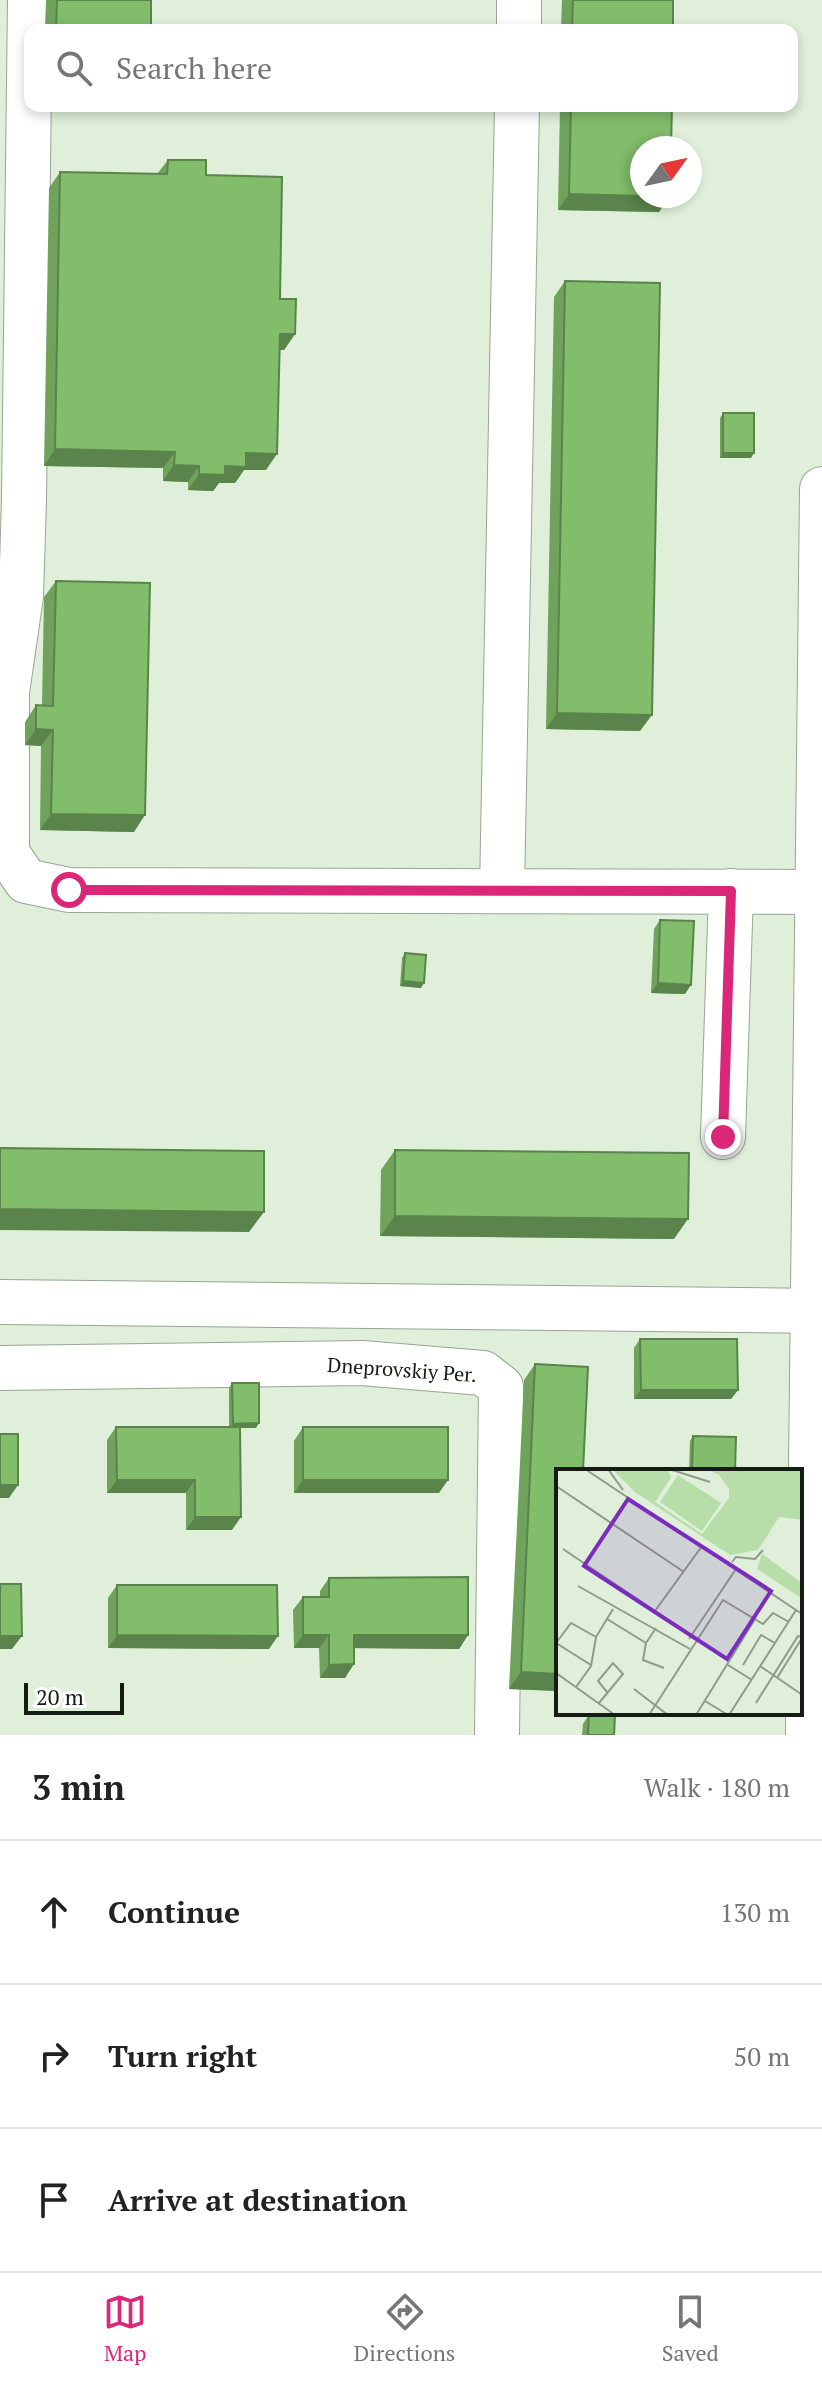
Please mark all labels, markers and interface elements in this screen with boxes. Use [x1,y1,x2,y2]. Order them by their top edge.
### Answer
search box [24,24,798,112]
icon: search [52,46,96,90]
text: Search here [116,48,272,88]
north arrow [630,136,702,208]
route start [51,872,87,908]
route end [705,1119,741,1155]
street label: Dneprovskiy Per. [326,1351,478,1388]
inset map [556,1469,802,1715]
scale bar [24,1679,124,1715]
text: 20 m [36,1682,84,1711]
text: 3 min [32,1765,125,1810]
text: Walk · 180 m [644,1770,790,1804]
icon: ahead [32,1890,76,1934]
text: Continue [108,1892,240,1932]
text: 130 m [720,1895,790,1929]
icon: right [32,2034,76,2078]
text: Turn right [108,2036,257,2076]
text: 50 m [734,2039,790,2073]
icon: arrive [32,2178,76,2222]
text: Arrive at destination [108,2180,407,2220]
tab: Map [103,2290,147,2367]
tab: Directions [354,2290,455,2367]
tab: Saved [662,2290,719,2367]

